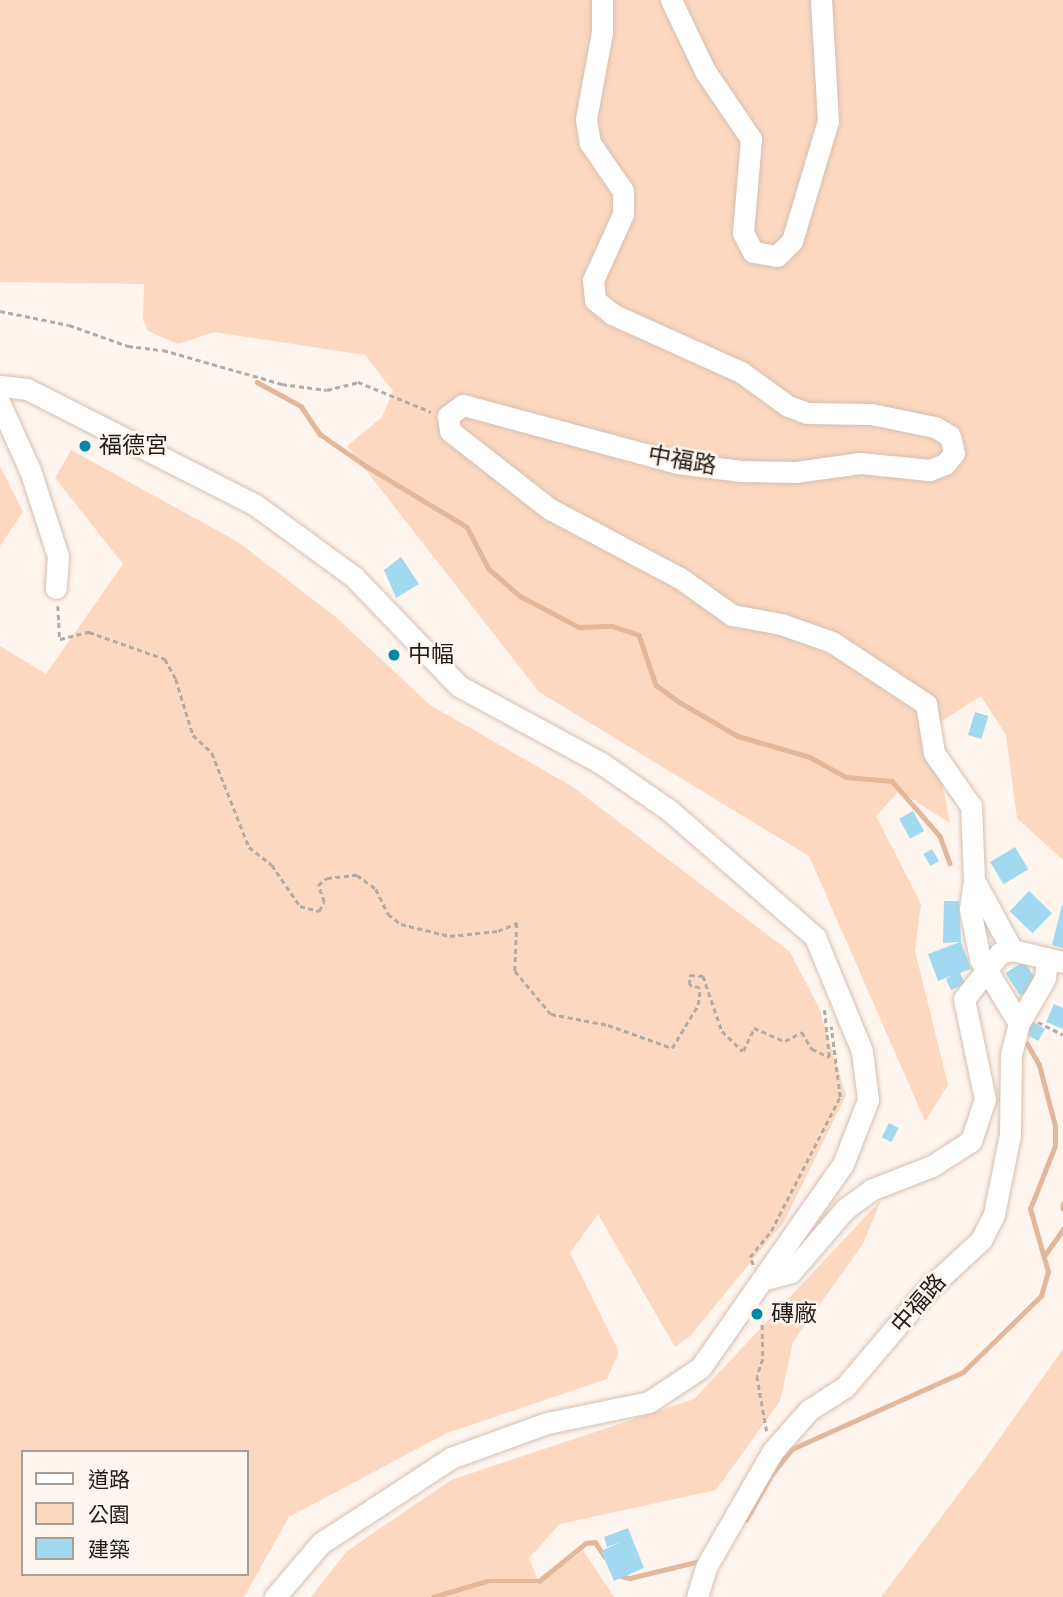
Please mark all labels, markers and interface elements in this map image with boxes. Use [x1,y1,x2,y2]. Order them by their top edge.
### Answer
place label: 福德宮 [99,432,168,460]
marker: 福德宮 [77,438,93,454]
street label: 中福路 [646,441,718,481]
place label: 中幅 [408,641,454,669]
marker: 中幅 [386,647,402,663]
street label: 中福路 [886,1269,952,1339]
place label: 磚廠 [771,1300,817,1328]
marker: 磚廠 [749,1306,765,1322]
legend [21,1450,248,1576]
text: 道路 [88,1466,130,1494]
text: 公園 [88,1501,130,1529]
text: 建築 [88,1536,130,1564]

